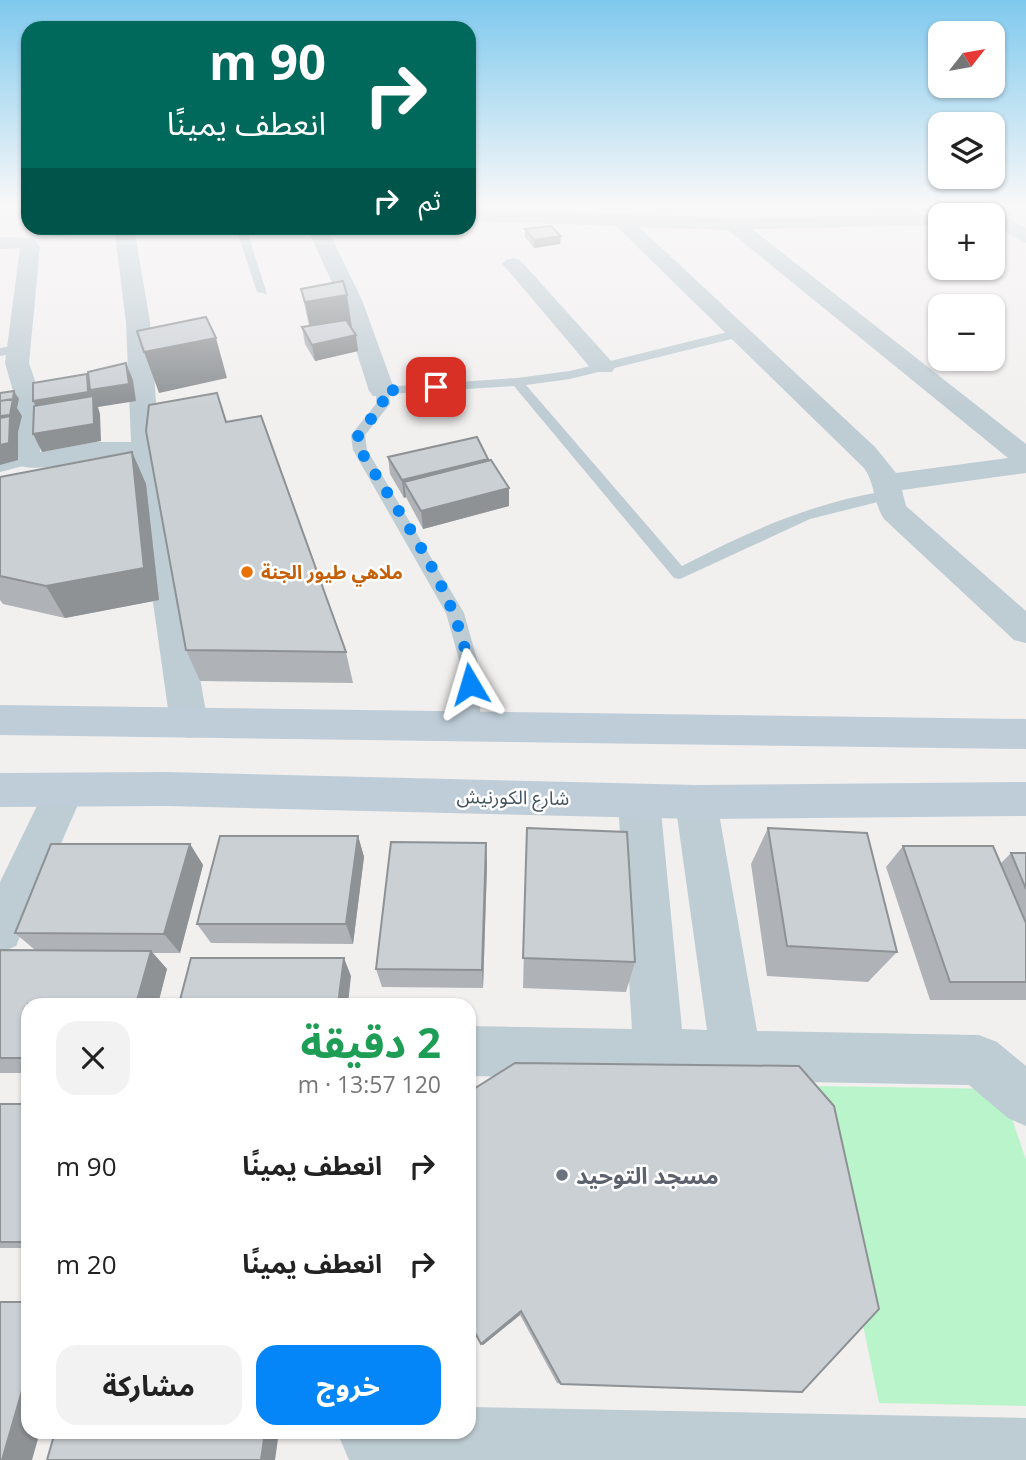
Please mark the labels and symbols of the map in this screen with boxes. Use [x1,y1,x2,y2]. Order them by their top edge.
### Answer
north arrow [928,21,1004,98]
pin [406,357,466,417]
place label: ملاهي طيور الجنة [261,559,403,587]
marker: ملاهي طيور الجنة [239,564,255,580]
position arrow [433,647,507,721]
street label: شارع الكورنيش [456,783,570,812]
place label: مسجد التوحيد [576,1159,719,1191]
marker: مسجد التوحيد [554,1167,570,1183]

